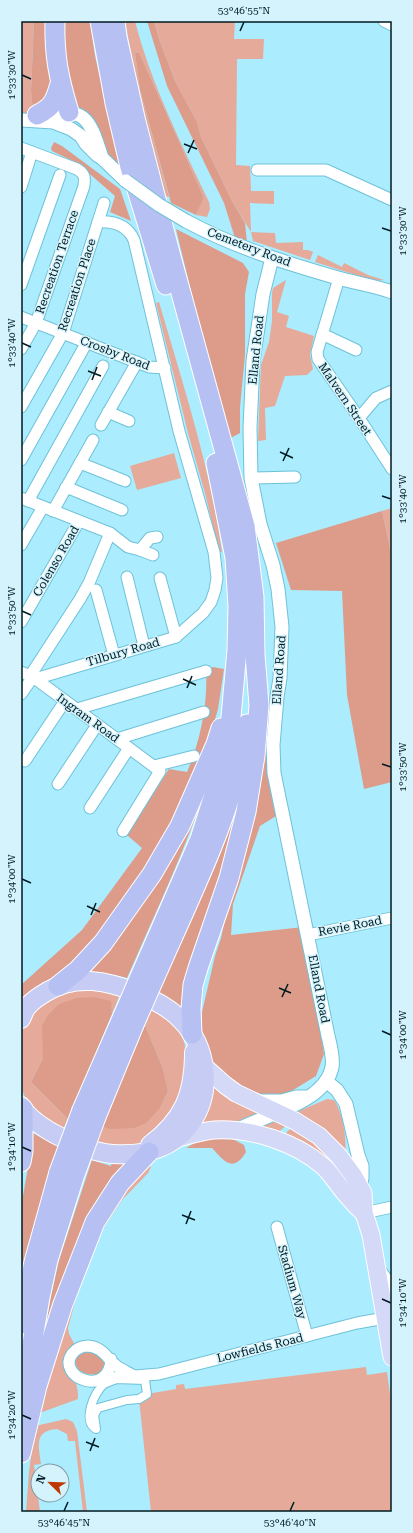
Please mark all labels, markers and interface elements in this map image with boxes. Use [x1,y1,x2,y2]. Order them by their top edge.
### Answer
text: 53°46'55"N [218,5,270,16]
text: 1°33'30"W [6,49,17,100]
text: 1°33'30"W [397,205,408,256]
street label: Recreation Terrace [33,208,81,316]
street label: Cemetery Road [205,225,293,270]
street label: Recreation Place [55,236,99,333]
street label: Elland Road [245,314,267,385]
text: 1°33'40"W [6,317,17,368]
street label: Crosby Road [78,333,152,373]
street label: Malvern Street [315,360,375,439]
text: 1°33'40"W [397,473,408,524]
street label: Colenso Road [30,523,82,599]
text: 1°33'50"W [6,585,17,636]
street label: Tilbury Road [85,635,162,669]
street label: Elland Road [270,635,288,705]
street label: Ingram Road [54,691,122,746]
text: 1°33'50"W [397,741,408,792]
text: 1°34'00"W [6,853,17,904]
street label: Revie Road [317,913,383,939]
street label: Elland Road [305,954,333,1025]
text: 1°34'00"W [397,1009,408,1060]
text: 1°34'10"W [6,1121,17,1172]
street label: Stadium Way [275,1243,309,1321]
text: 1°34'10"W [397,1277,408,1328]
street label: Lowfields Road [215,1330,305,1366]
text: 1°34'20"W [6,1389,17,1440]
north arrow [30,1463,70,1503]
text: N [34,1472,49,1486]
text: 53°46'45"N [38,1517,90,1528]
text: 53°46'40"N [264,1517,316,1528]

